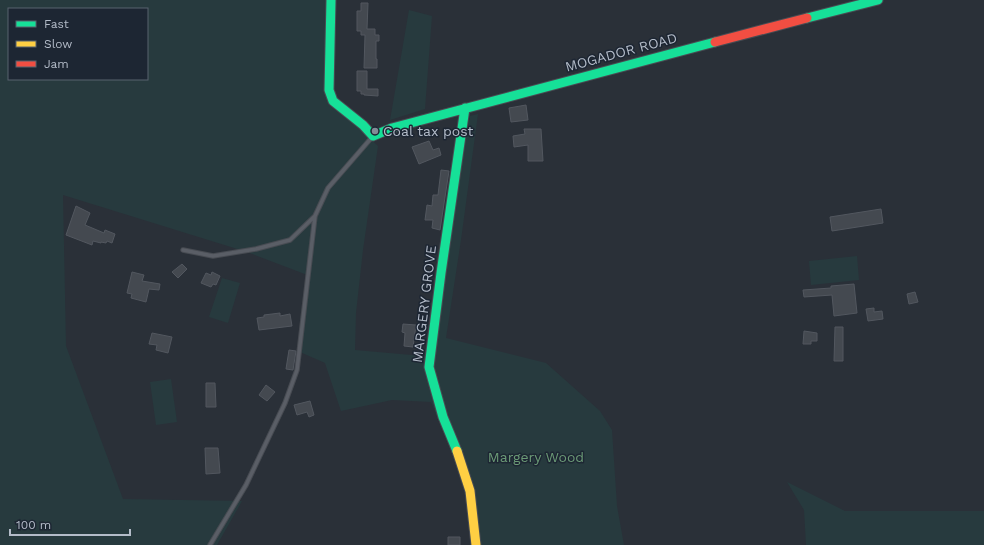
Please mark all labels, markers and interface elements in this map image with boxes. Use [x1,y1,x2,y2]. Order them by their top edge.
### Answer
legend [8,8,148,80]
text: Fast [44,17,69,31]
street label: MOGADOR ROAD [563,29,679,75]
text: Slow [44,37,72,51]
text: Jam [44,57,69,71]
place label: Coal tax post [383,123,474,139]
marker: Coal tax post [370,126,380,136]
street label: MARGERY GROVE [409,244,439,364]
park label: Margery Wood [488,449,584,465]
scale bar [10,511,130,537]
text: 100 m [16,518,51,532]

